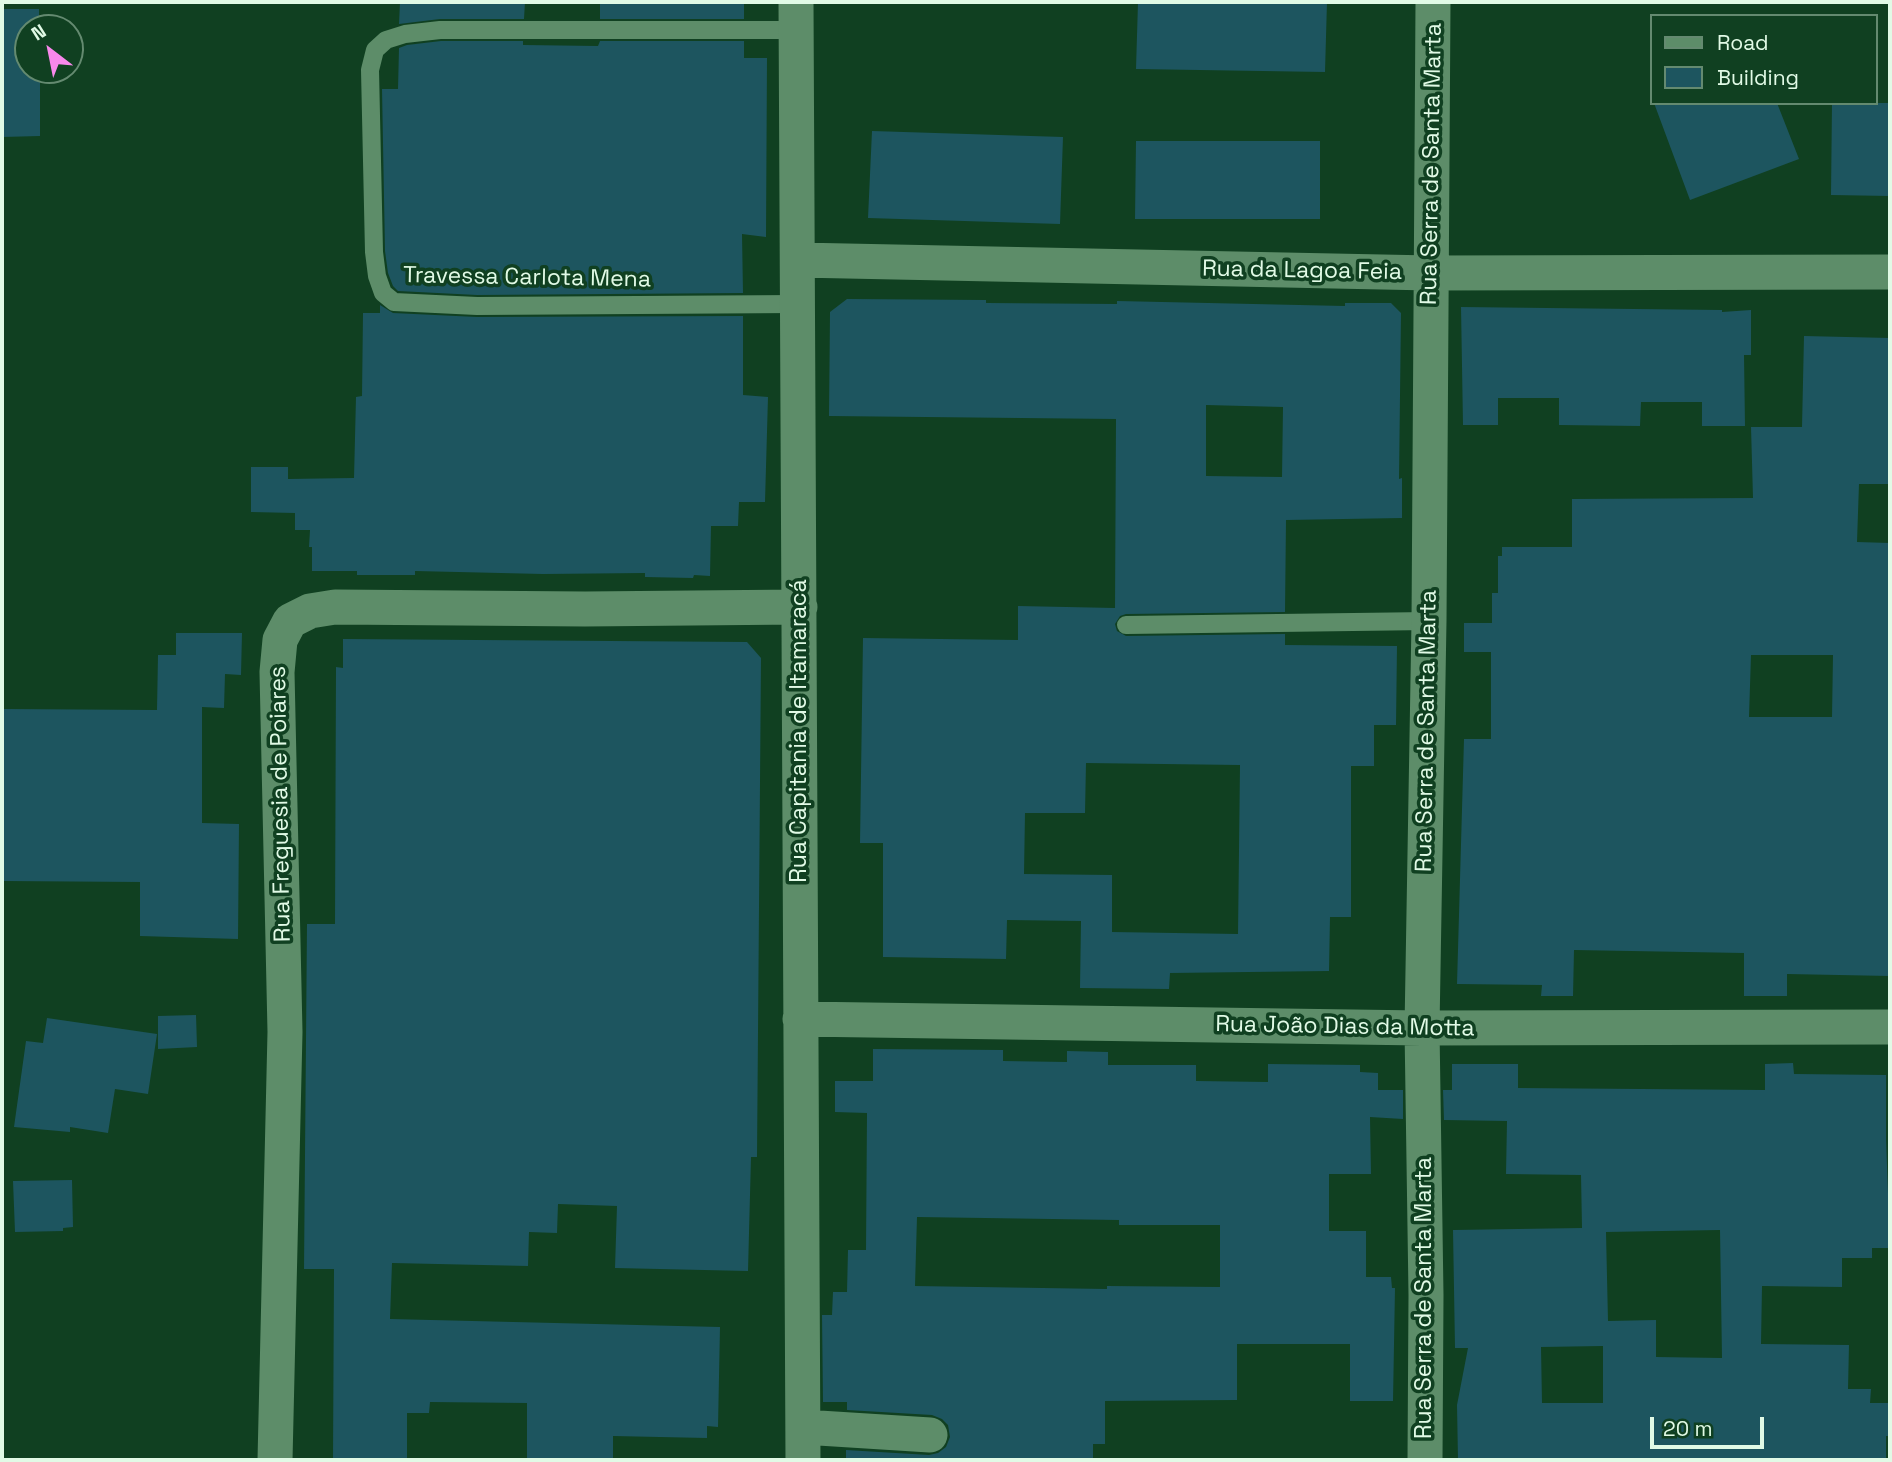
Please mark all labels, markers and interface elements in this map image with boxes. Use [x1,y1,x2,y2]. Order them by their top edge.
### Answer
north arrow [14,14,84,84]
legend [1650,14,1878,105]
text: N [27,18,51,46]
street label: Rua Serra de Santa Marta [1416,23,1448,305]
text: Road [1717,29,1769,56]
text: Building [1717,64,1799,91]
street label: Rua da Lagoa Feia [1202,255,1402,287]
street label: Travessa Carlota Mena [403,262,651,294]
street label: Rua Capitania de Itamaracá [786,579,814,883]
street label: Rua Serra de Santa Marta [1411,590,1443,872]
street label: Rua Freguesia de Poiares [265,666,297,942]
street label: Rua João Dias da Motta [1215,1011,1475,1043]
street label: Rua Serra de Santa Marta [1411,1157,1439,1439]
scale bar [1654,1402,1768,1446]
text: 20 m [1663,1415,1713,1442]

